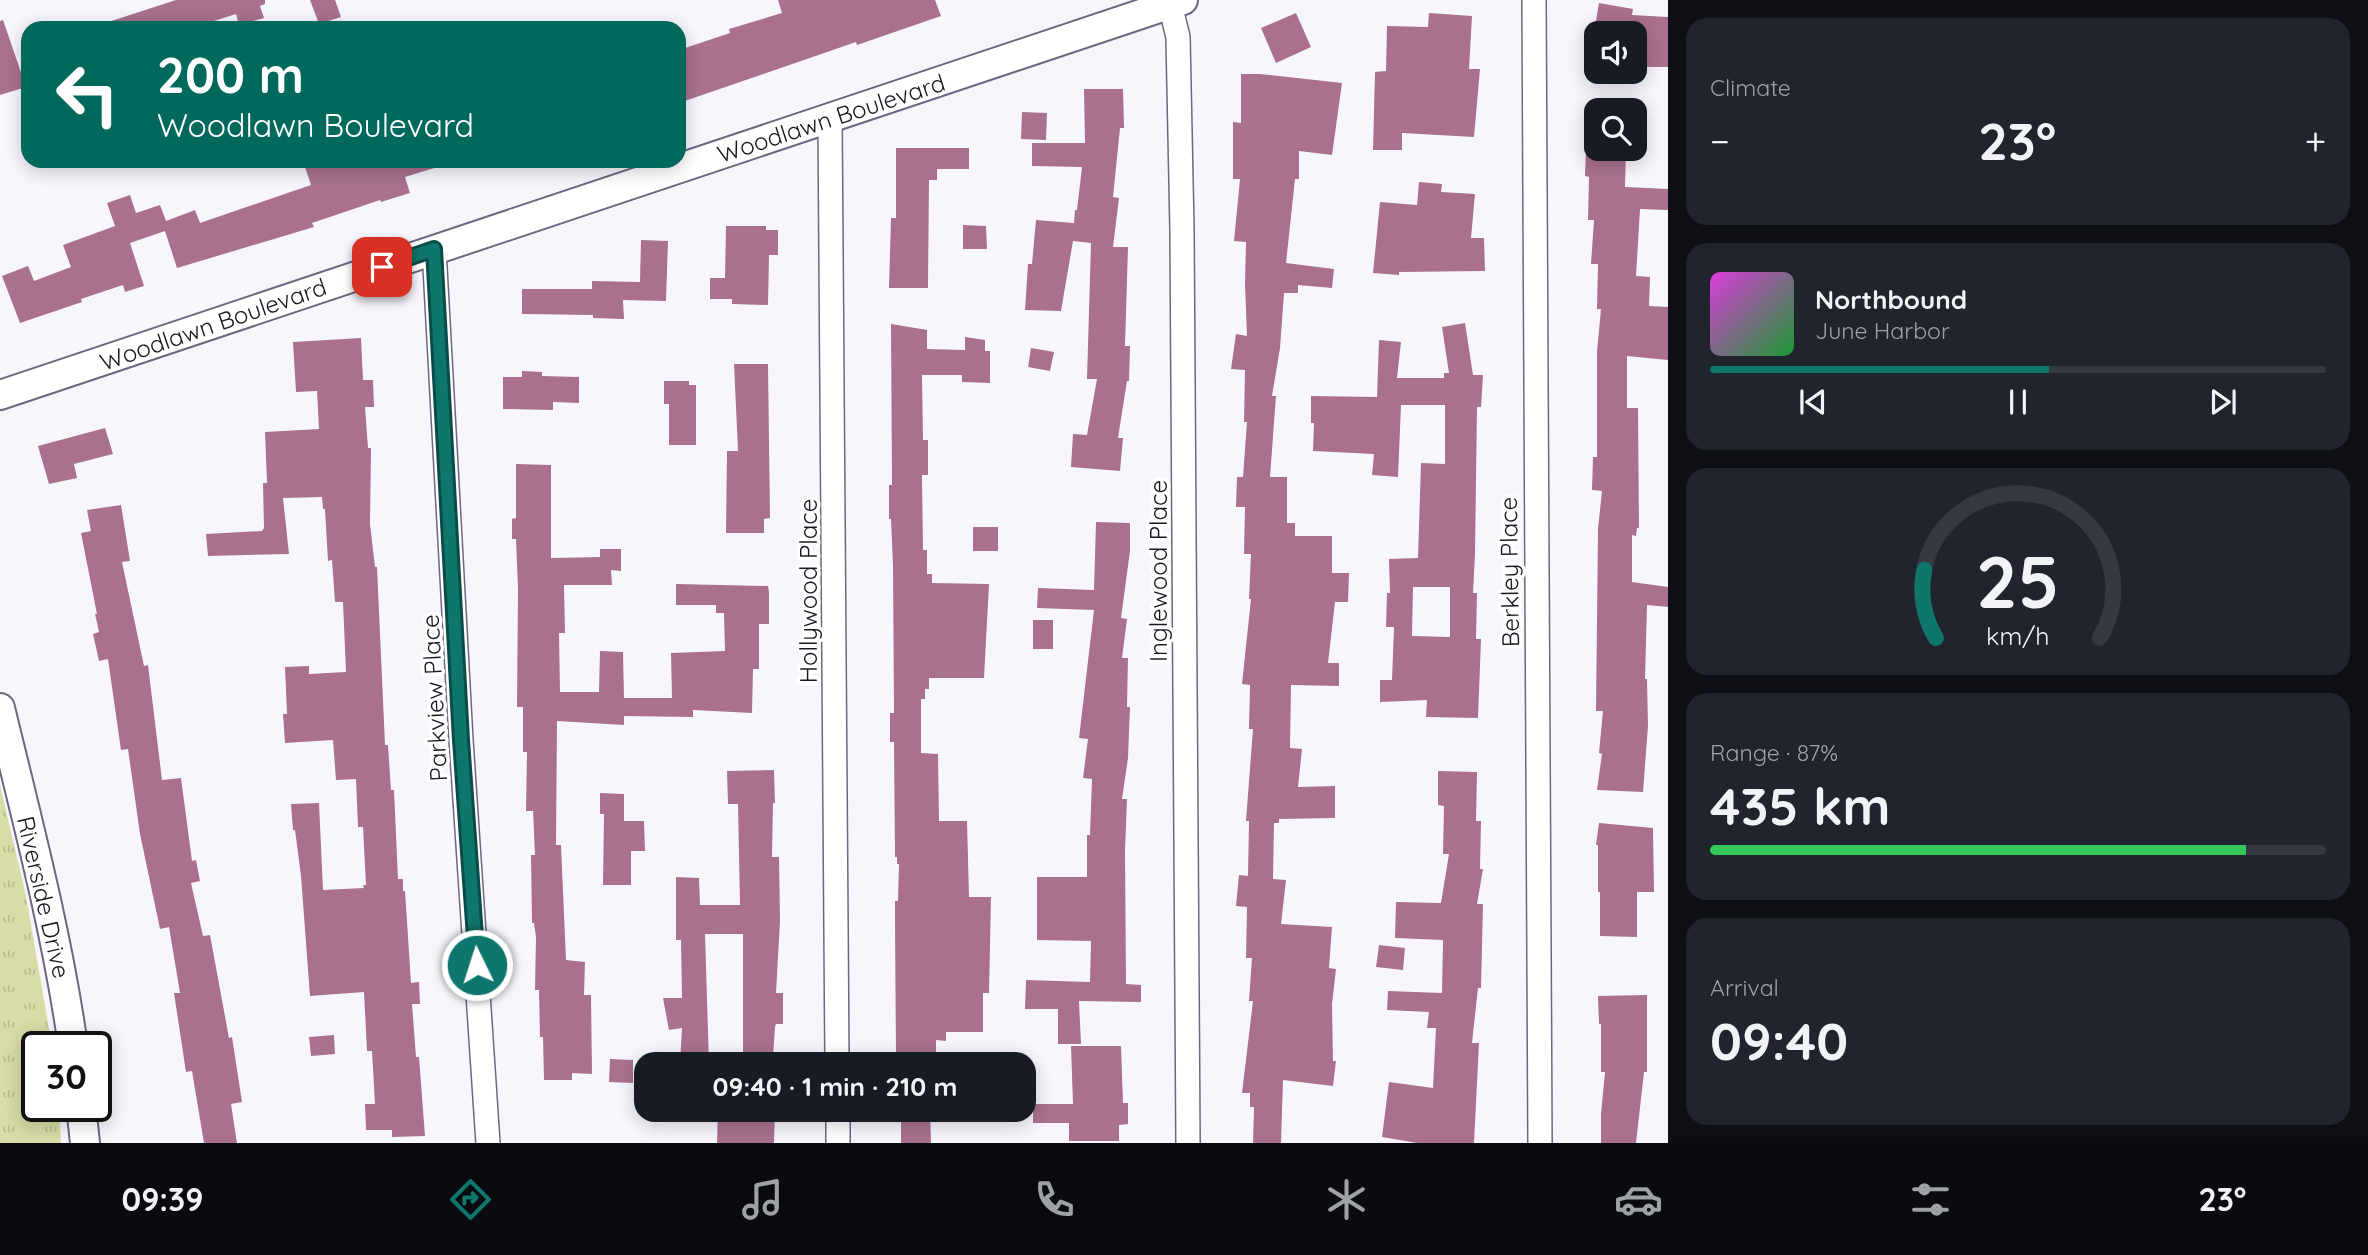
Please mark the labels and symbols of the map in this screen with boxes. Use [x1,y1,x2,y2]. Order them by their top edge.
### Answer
street label: Woodlawn Boulevard [713,67,949,169]
pin [352,237,412,297]
street label: Woodlawn Boulevard [96,271,330,377]
street label: Inglewood Place [1143,480,1173,662]
street label: Berkley Place [1493,497,1525,647]
street label: Hollywood Place [793,499,823,683]
street label: Parkview Place [415,614,453,782]
street label: Riverside Drive [11,813,77,981]
position arrow [440,928,514,1002]
speed limit sign: 30 [21,1031,112,1122]

